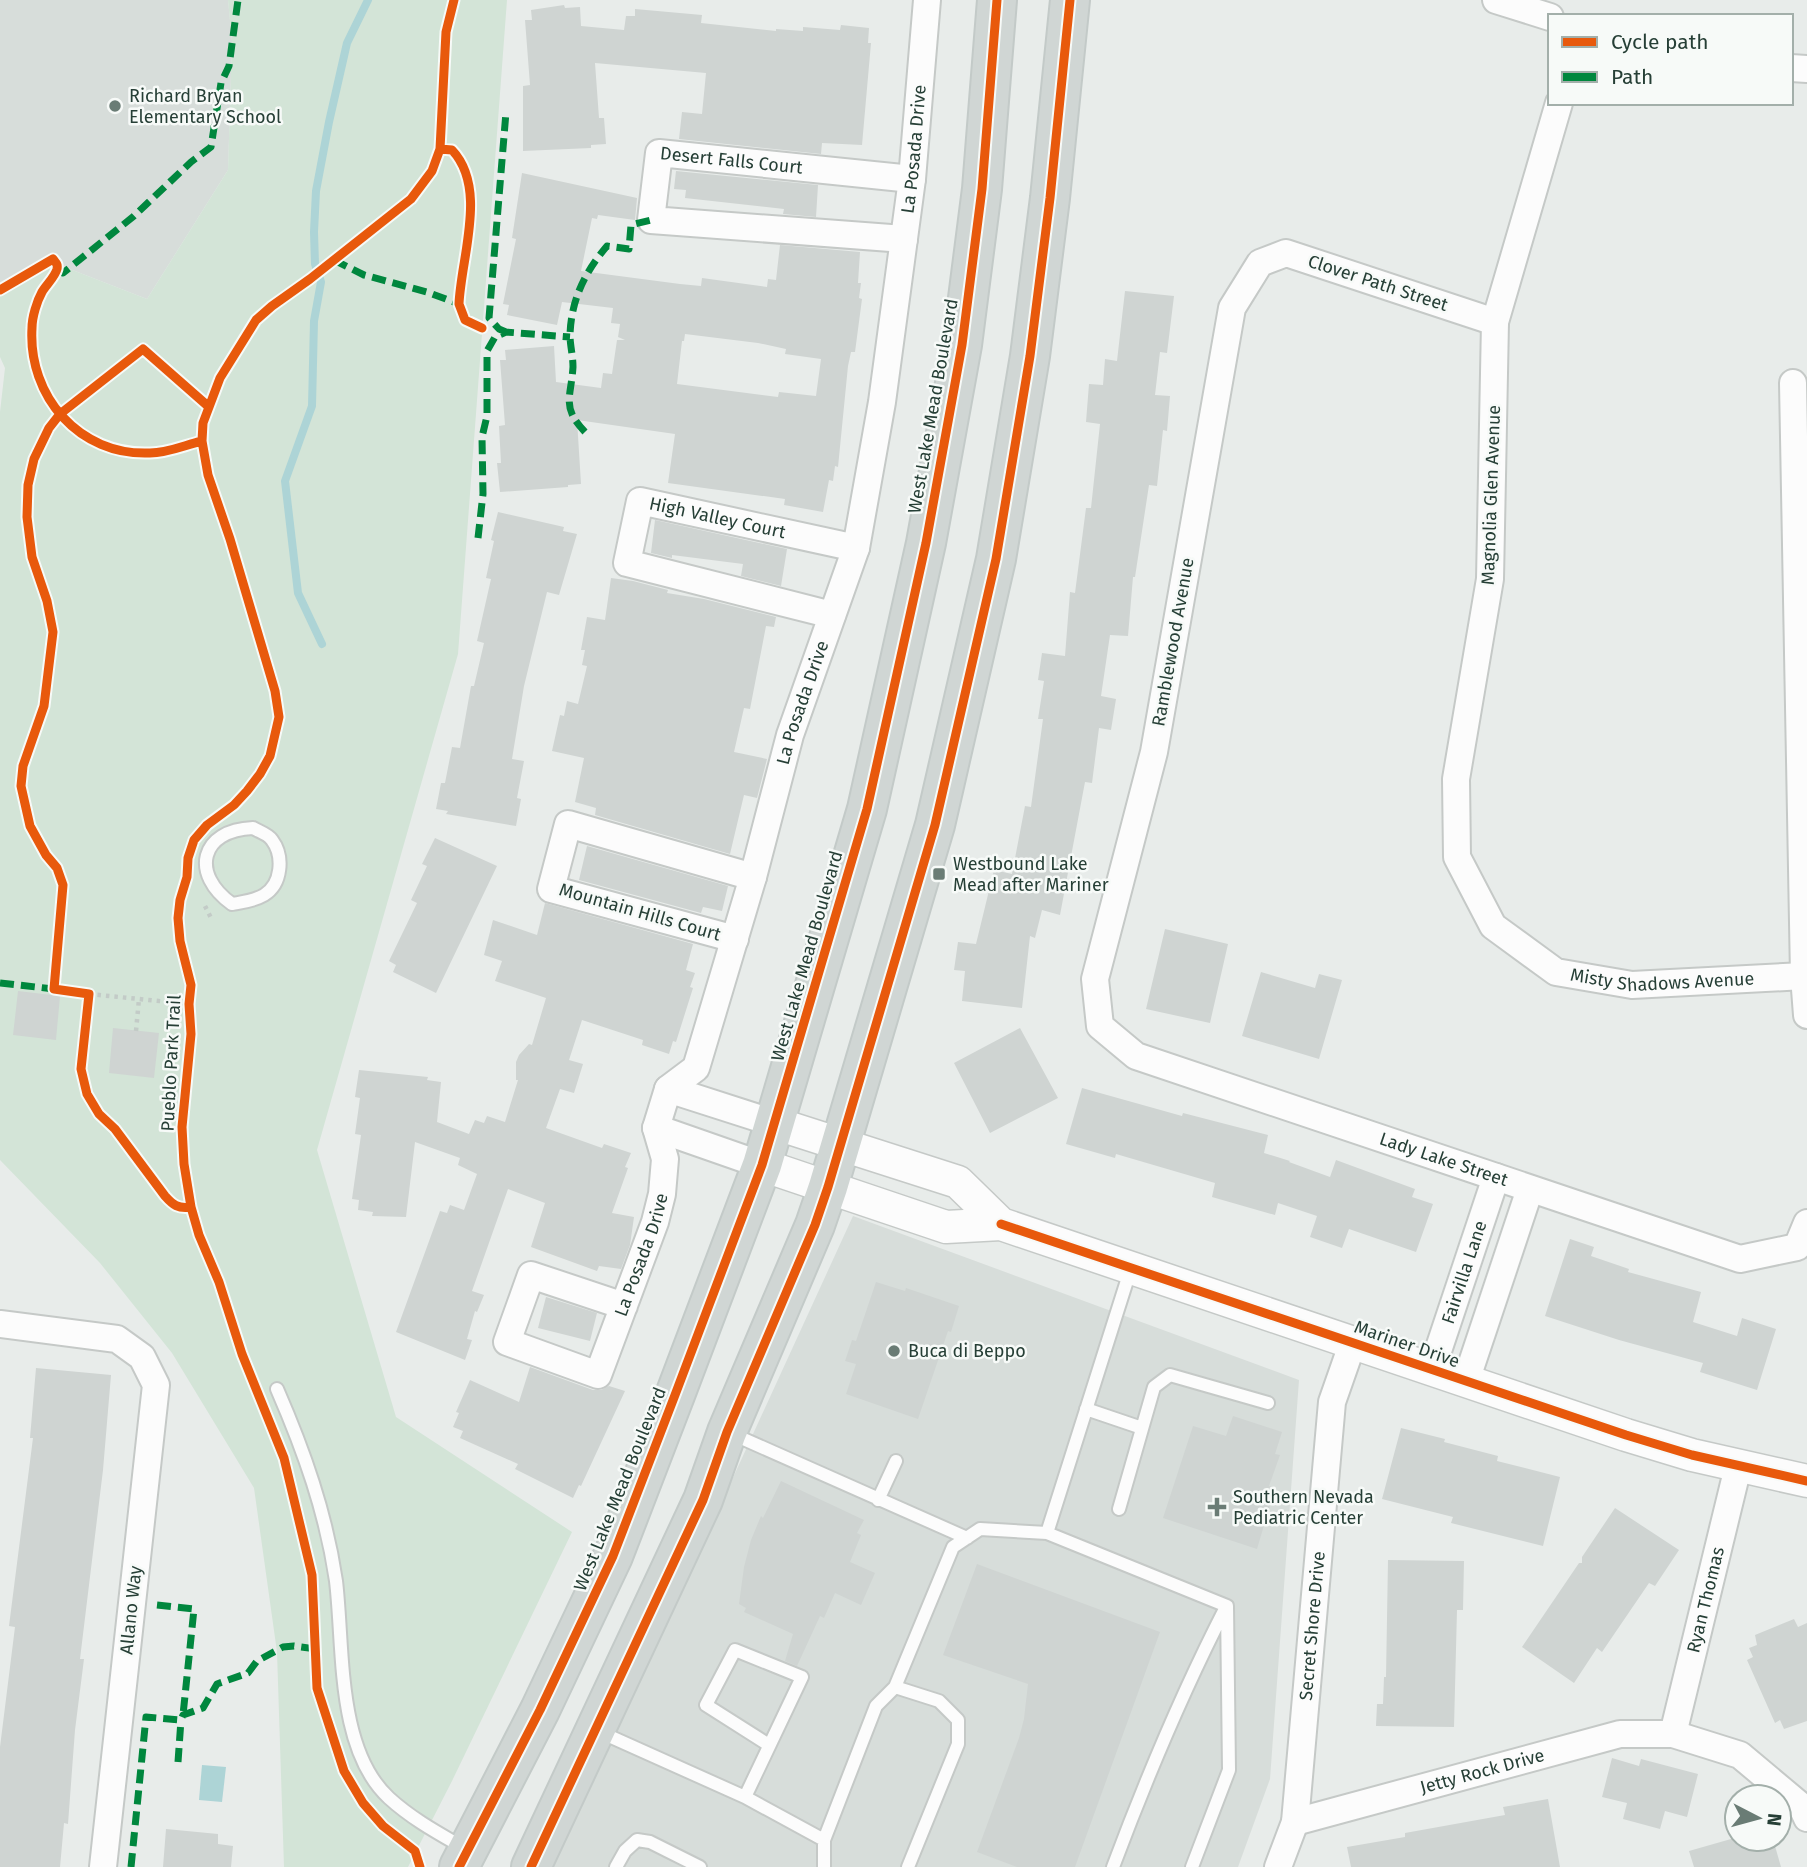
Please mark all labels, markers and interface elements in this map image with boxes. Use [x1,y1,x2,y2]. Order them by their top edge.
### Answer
legend [1548,14,1793,105]
text: Cycle path [1611,29,1709,55]
text: Path [1611,64,1653,90]
street label: La Posada Drive [896,84,931,215]
place label: Richard Bryan Elementary School [129,85,281,128]
marker: Richard Bryan Elementary School [107,98,123,114]
street label: Desert Falls Court [659,142,804,179]
street label: Clover Path Street [1305,250,1451,316]
street label: West Lake Mead Boulevard [903,297,963,515]
street label: Magnolia Glen Avenue [1477,404,1505,586]
street label: High Valley Court [647,492,788,543]
street label: Ramblewood Avenue [1147,556,1199,728]
street label: La Posada Drive [772,638,833,767]
street label: West Lake Mead Boulevard [766,848,848,1064]
place label: Westbound Lake Mead after Mariner [953,853,1109,896]
marker: Westbound Lake Mead after Mariner [931,866,947,882]
street label: Mountain Hills Court [557,878,724,946]
street label: Misty Shadows Avenue [1569,964,1755,996]
street label: Pueblo Park Trail [156,994,186,1132]
street label: Lady Lake Street [1377,1128,1511,1191]
street label: La Posada Drive [610,1191,673,1320]
street label: Fairvilla Lane [1437,1218,1492,1327]
street label: Mariner Drive [1351,1316,1463,1372]
place label: Buca di Beppo [908,1340,1026,1362]
marker: Buca di Beppo [886,1343,902,1359]
street label: West Lake Mead Boulevard [569,1384,671,1594]
place label: Southern Nevada Pediatric Center [1233,1486,1374,1529]
marker: Southern Nevada Pediatric Center [1207,1497,1227,1517]
street label: Ryan Thomas [1682,1545,1729,1655]
street label: Secret Shore Drive [1295,1550,1330,1701]
street label: Allano Way [115,1564,147,1655]
street label: Jetty Rock Drive [1418,1744,1547,1799]
north arrow [1723,1783,1793,1853]
text: N [1762,1812,1787,1827]

